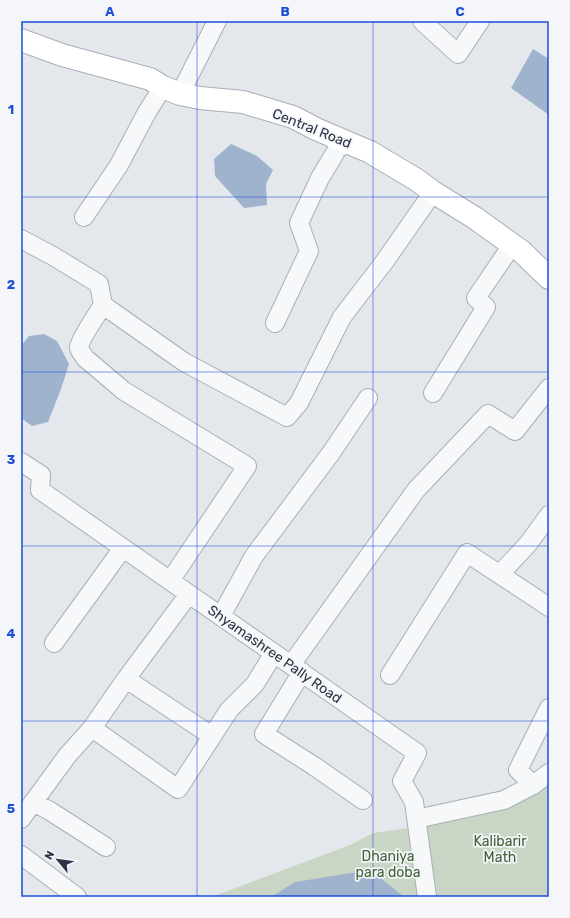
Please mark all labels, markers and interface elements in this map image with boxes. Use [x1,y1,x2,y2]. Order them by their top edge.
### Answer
text: A [105,4,115,19]
text: B [280,4,290,19]
text: C [455,4,465,19]
text: 1 [8,102,14,117]
street label: Central Road [270,105,354,152]
text: 2 [7,277,15,292]
text: 3 [7,452,16,467]
street label: Shyamashree Pally Road [204,602,345,707]
text: 4 [7,626,16,641]
text: 5 [7,801,15,816]
park label: Kalibarir Math [474,833,527,866]
north arrow [38,840,78,880]
park label: Dhaniya para doba [356,848,420,881]
text: N [42,849,57,862]

